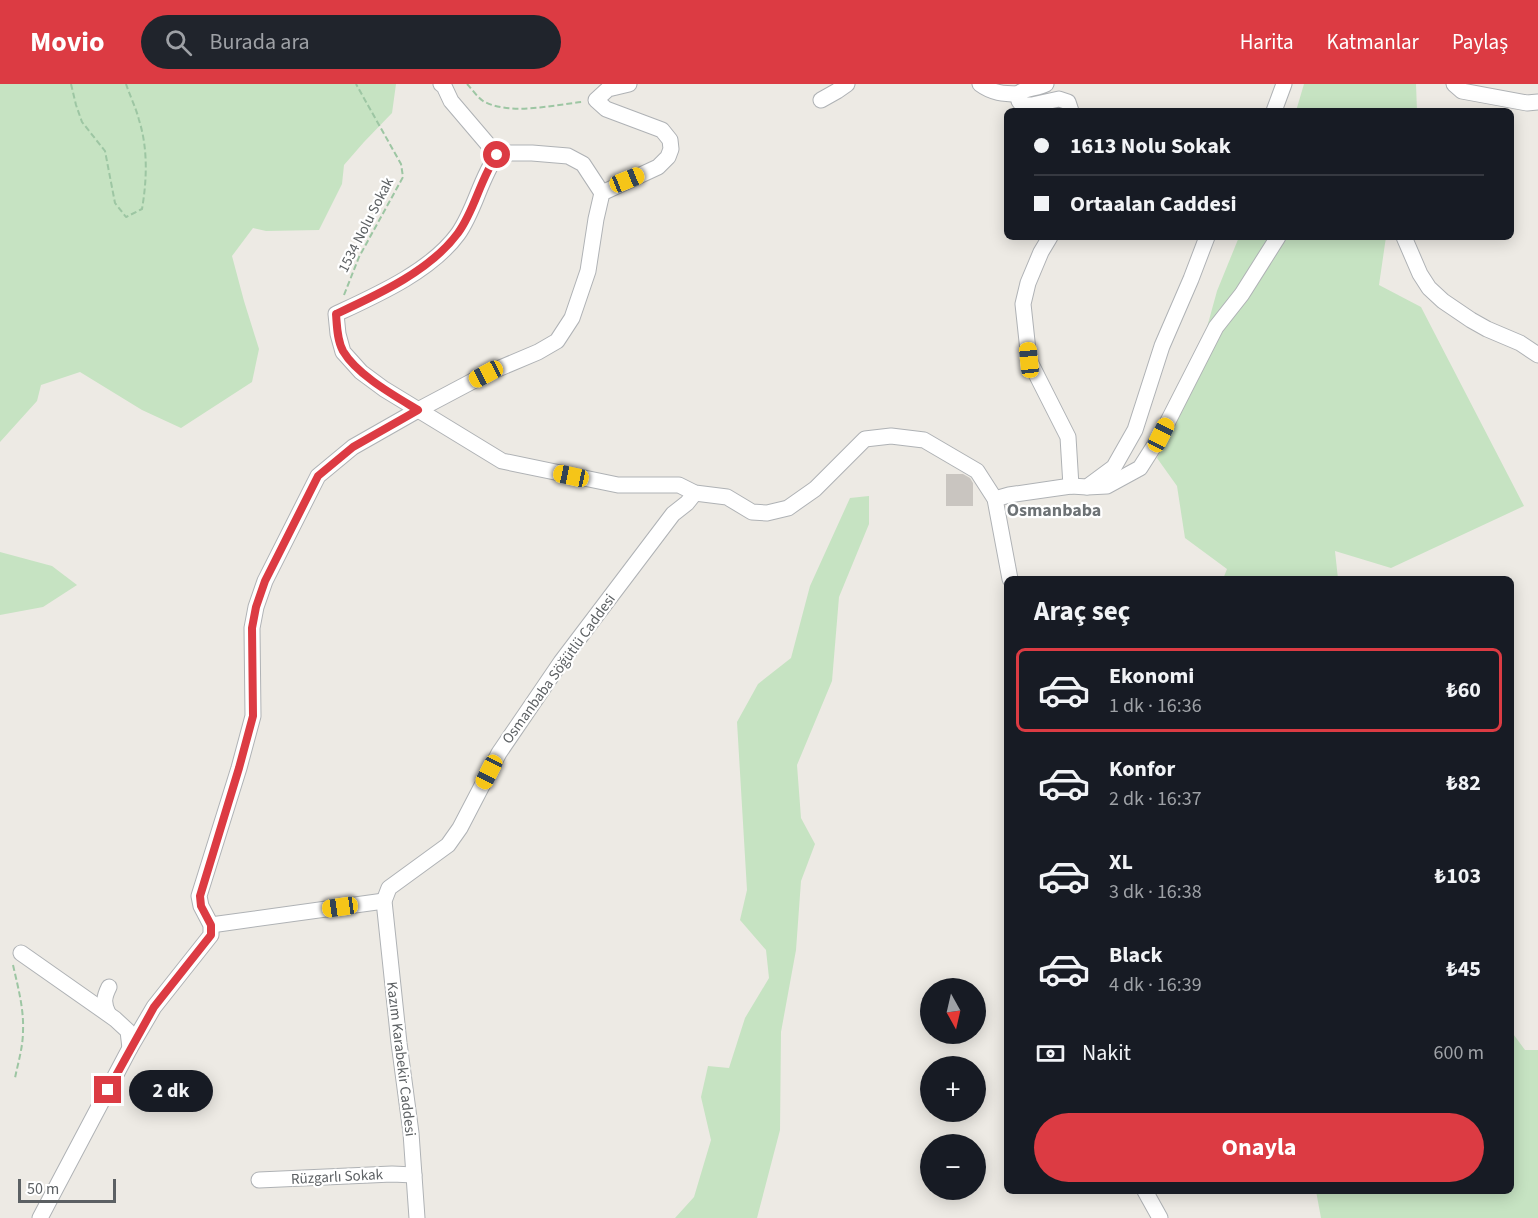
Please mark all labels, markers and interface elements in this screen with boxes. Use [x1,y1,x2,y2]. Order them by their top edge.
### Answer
search box [141,15,561,69]
text: Movio [30,22,105,62]
icon: search [162,26,195,59]
text: Burada ara [210,26,310,58]
text: Harita [1240,27,1294,57]
text: Katmanlar [1327,27,1419,57]
text: Paylaş [1452,27,1508,57]
text: 1613 Nolu Sokak [1070,130,1231,162]
route start [483,141,510,168]
car [607,165,647,195]
street label: 1534 Nolu Sokak [333,173,399,276]
text: Ortaalan Caddesi [1070,188,1237,220]
car [1018,341,1040,379]
car [466,358,506,390]
car [1145,415,1177,455]
car [552,463,590,489]
district label: Osmanbaba [1007,498,1101,523]
street label: Osmanbaba Söğütlü Caddesi [497,590,621,748]
text: Araç seç [1034,592,1130,631]
text: Ekonomi [1109,660,1194,692]
icon: car [1037,663,1091,717]
text: ₺60 [1446,674,1481,706]
text: 1 dk · 16:36 [1109,692,1202,720]
car [473,752,505,792]
text: Konfor [1109,753,1175,785]
icon: car [1037,756,1091,810]
text: ₺82 [1446,767,1481,799]
text: 2 dk · 16:37 [1109,785,1202,813]
text: XL [1109,846,1133,878]
icon: car [1037,849,1091,903]
text: ₺103 [1435,860,1481,892]
text: 3 dk · 16:38 [1109,878,1202,906]
car [321,896,359,918]
text: Black [1109,939,1163,971]
icon: car [1037,942,1091,996]
text: ₺45 [1446,953,1481,985]
text: 4 dk · 16:39 [1109,971,1202,999]
north arrow [920,978,986,1044]
map controls [920,978,986,1200]
street label: Kazım Karabekir Caddesi [381,980,421,1138]
icon: cash [1034,1037,1067,1070]
text: Nakit [1082,1037,1131,1069]
text: 600 m [1434,1039,1484,1067]
button: + [920,1056,986,1122]
callout: 2 dk [129,1069,213,1111]
route end [94,1076,121,1103]
text: 2 dk [153,1077,189,1105]
button: Onayla [1034,1113,1484,1182]
button: − [920,1134,986,1200]
street label: Rüzgarlı Sokak [291,1164,384,1190]
scale bar [18,1176,116,1204]
text: 50 m [27,1178,59,1200]

